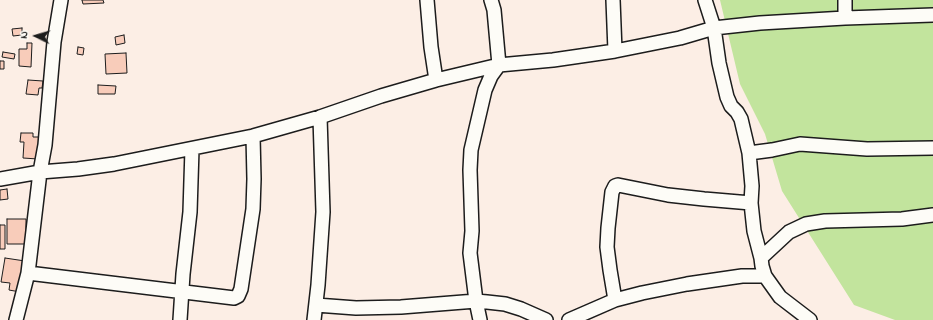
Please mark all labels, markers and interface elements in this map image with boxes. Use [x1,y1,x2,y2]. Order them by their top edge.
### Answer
north arrow [16,16,56,56]
text: N [16,31,32,39]

